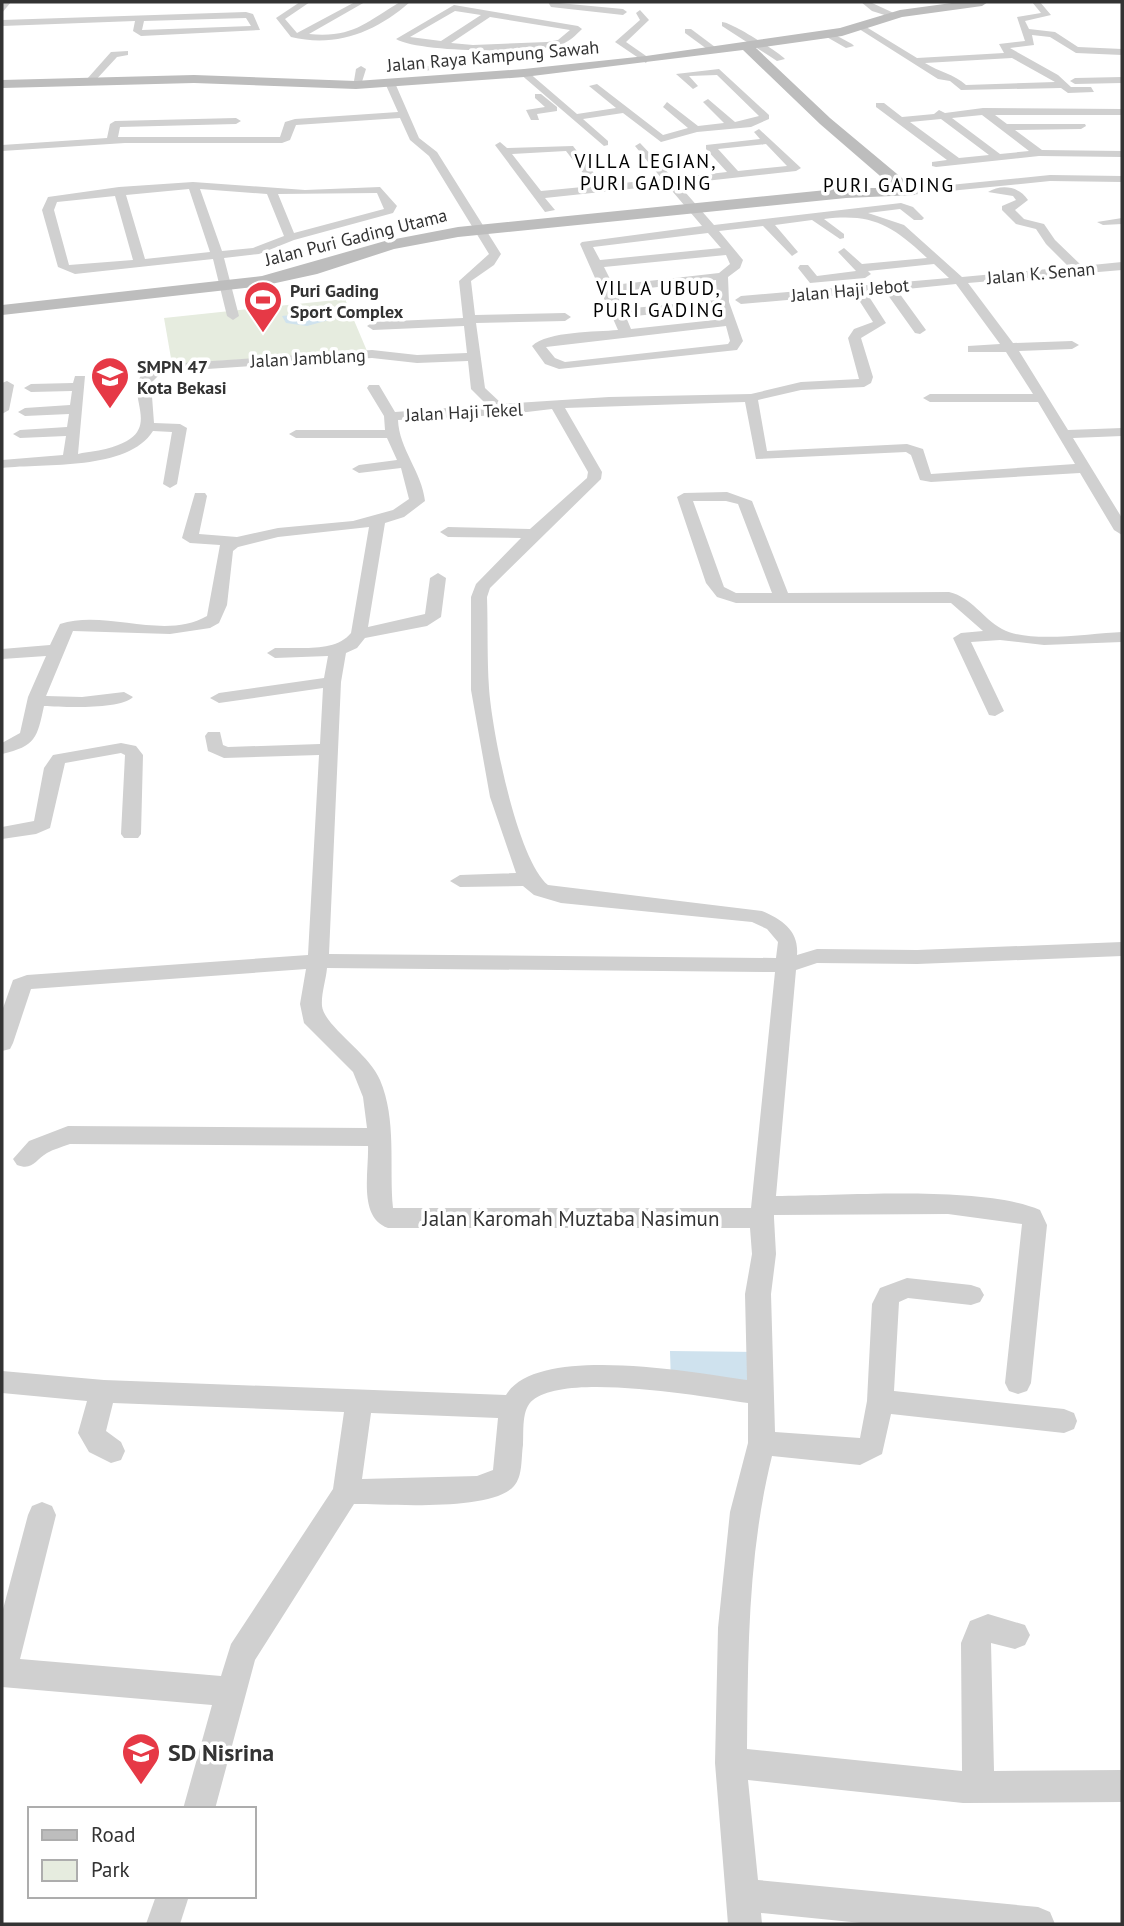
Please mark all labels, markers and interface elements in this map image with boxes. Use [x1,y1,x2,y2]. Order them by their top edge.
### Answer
street label: Jalan Raya Kampung Sawah [385,35,600,77]
district label: VILLA LEGIAN, PURI GADING [574,149,717,195]
district label: PURI GADING [823,173,955,197]
street label: Jalan Puri Gading Utama [262,203,449,271]
street label: Jalan K. Senan [985,257,1096,289]
street label: Jalan Haji Jebot [789,273,910,307]
district label: VILLA UBUD, PURI GADING [593,276,725,322]
sports icon: Puri Gading Sport Complex [242,279,284,334]
place label: Puri Gading Sport Complex [290,279,404,323]
street label: Jalan Jamblang [249,344,366,373]
school or university icon: SMPN 47 Kota Bekasi [89,355,131,410]
place label: SMPN 47 Kota Bekasi [137,355,227,399]
street label: Jalan Haji Tekel [404,397,524,427]
street label: Jalan Karomah Muztaba Nasimun [422,1205,719,1232]
school or university icon: SD Nisrina [120,1731,162,1786]
place label: SD Nisrina [168,1737,274,1768]
legend [28,1807,256,1898]
text: Road [91,1821,135,1848]
text: Park [91,1856,130,1883]

